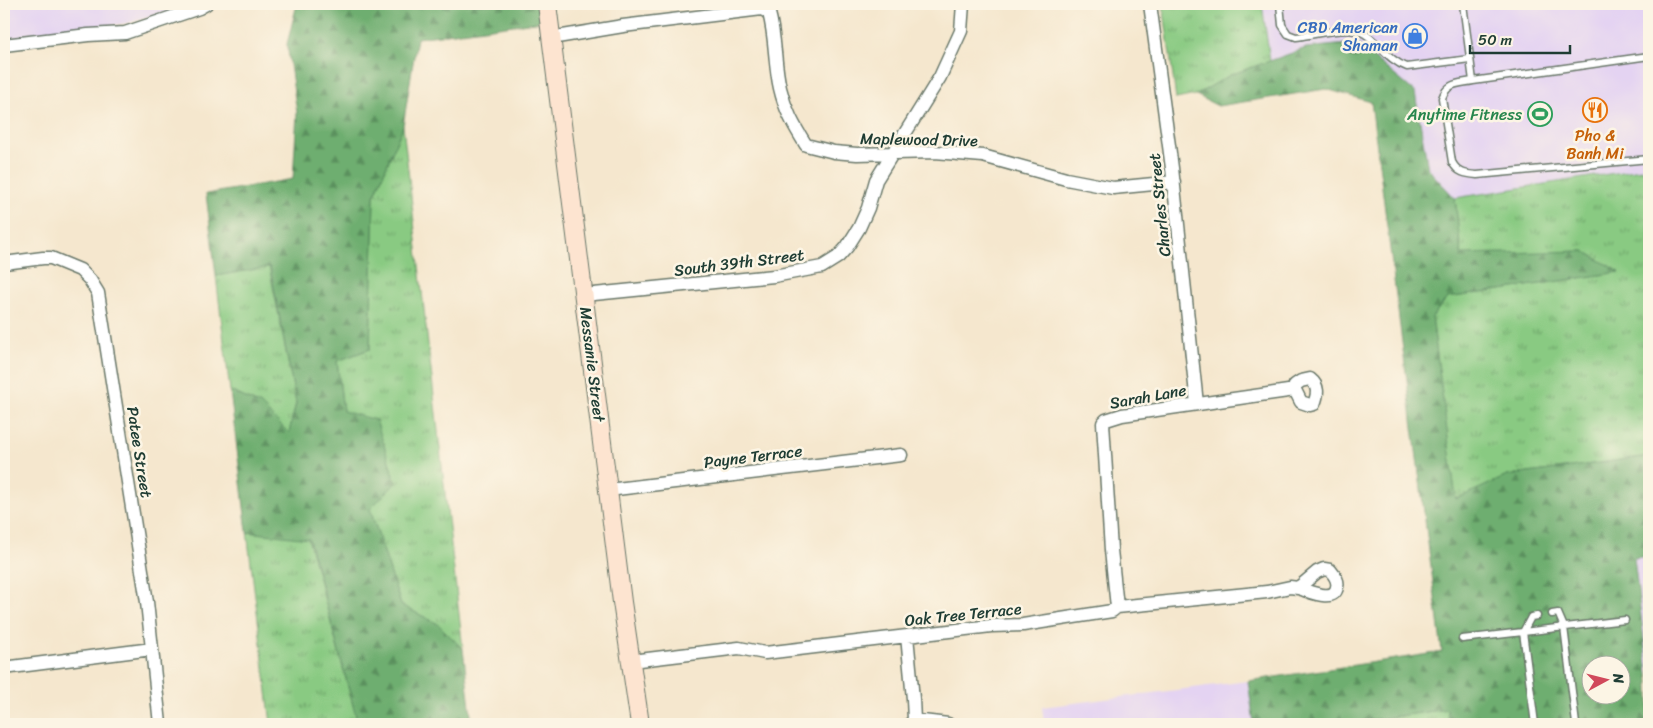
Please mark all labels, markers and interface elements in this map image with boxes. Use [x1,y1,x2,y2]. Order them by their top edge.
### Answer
place label: CBD American Shaman [1297,13,1398,60]
scale bar [1470,22,1570,54]
shop icon: CBD American Shaman [1402,23,1428,49]
text: 50 m [1478,27,1513,53]
restaurant icon: Pho & Banh Mi [1582,97,1608,123]
place label: Anytime Fitness [1406,100,1523,129]
sports icon: Anytime Fitness [1527,101,1553,127]
place label: Pho & Banh Mi [1566,121,1624,168]
street label: Maplewood Drive [860,124,978,155]
street label: Charles Street [1140,152,1179,258]
street label: South 39th Street [672,240,806,285]
street label: Messanie Street [571,305,614,424]
street label: Sarah Lane [1107,375,1189,418]
street label: Patee Street [118,404,161,500]
street label: Payne Terrace [702,436,804,477]
street label: Oak Tree Terrace [903,594,1023,635]
north arrow [1580,656,1630,706]
text: N [1605,671,1631,685]

